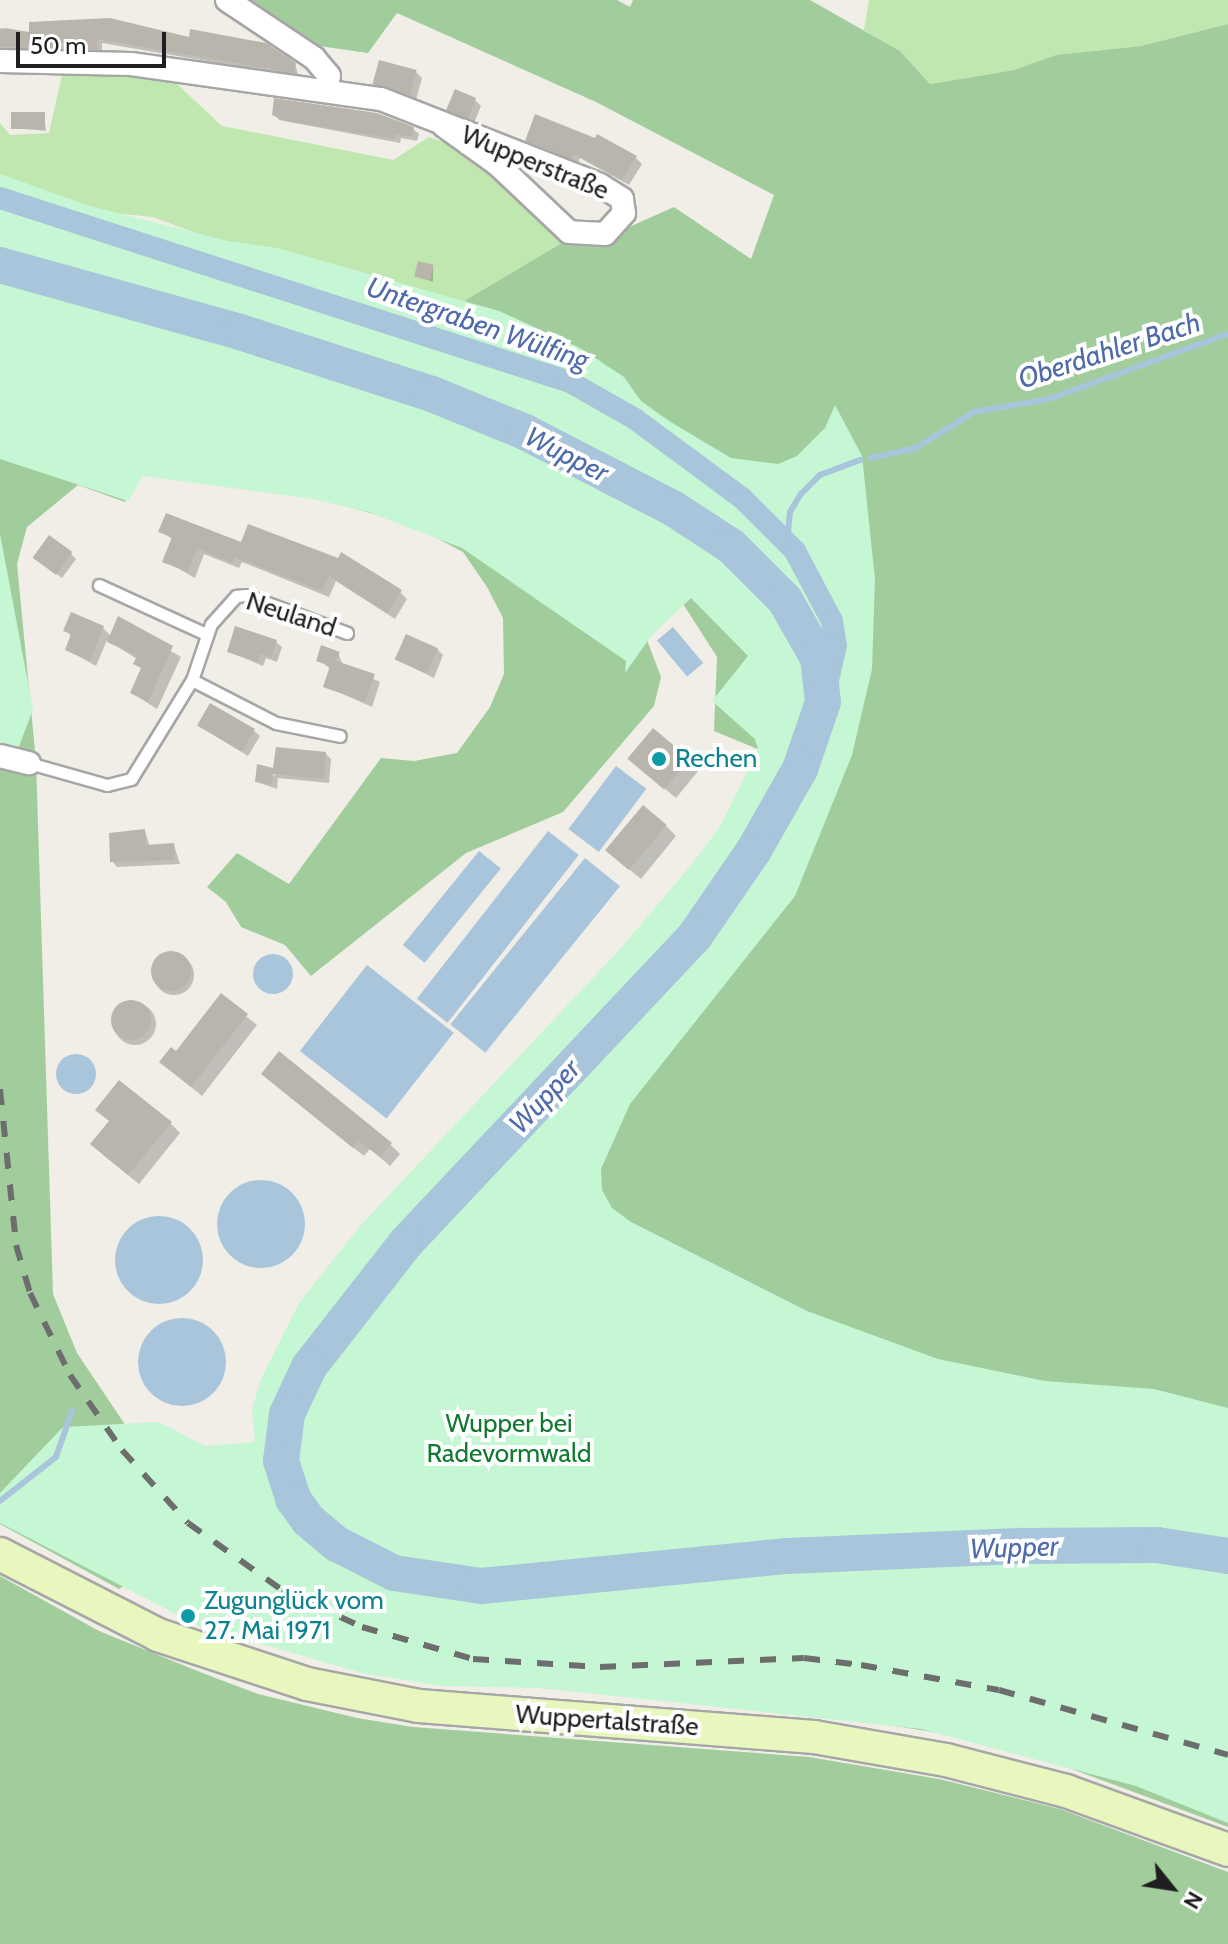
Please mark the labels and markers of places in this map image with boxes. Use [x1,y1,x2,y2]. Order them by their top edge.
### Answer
place label: Rechen [675,743,757,775]
marker: Rechen [650,750,668,768]
place label: Zugunglück vom 27. Mai 1971 [204,1585,384,1646]
marker: Zugunglück vom 27. Mai 1971 [179,1607,197,1625]

